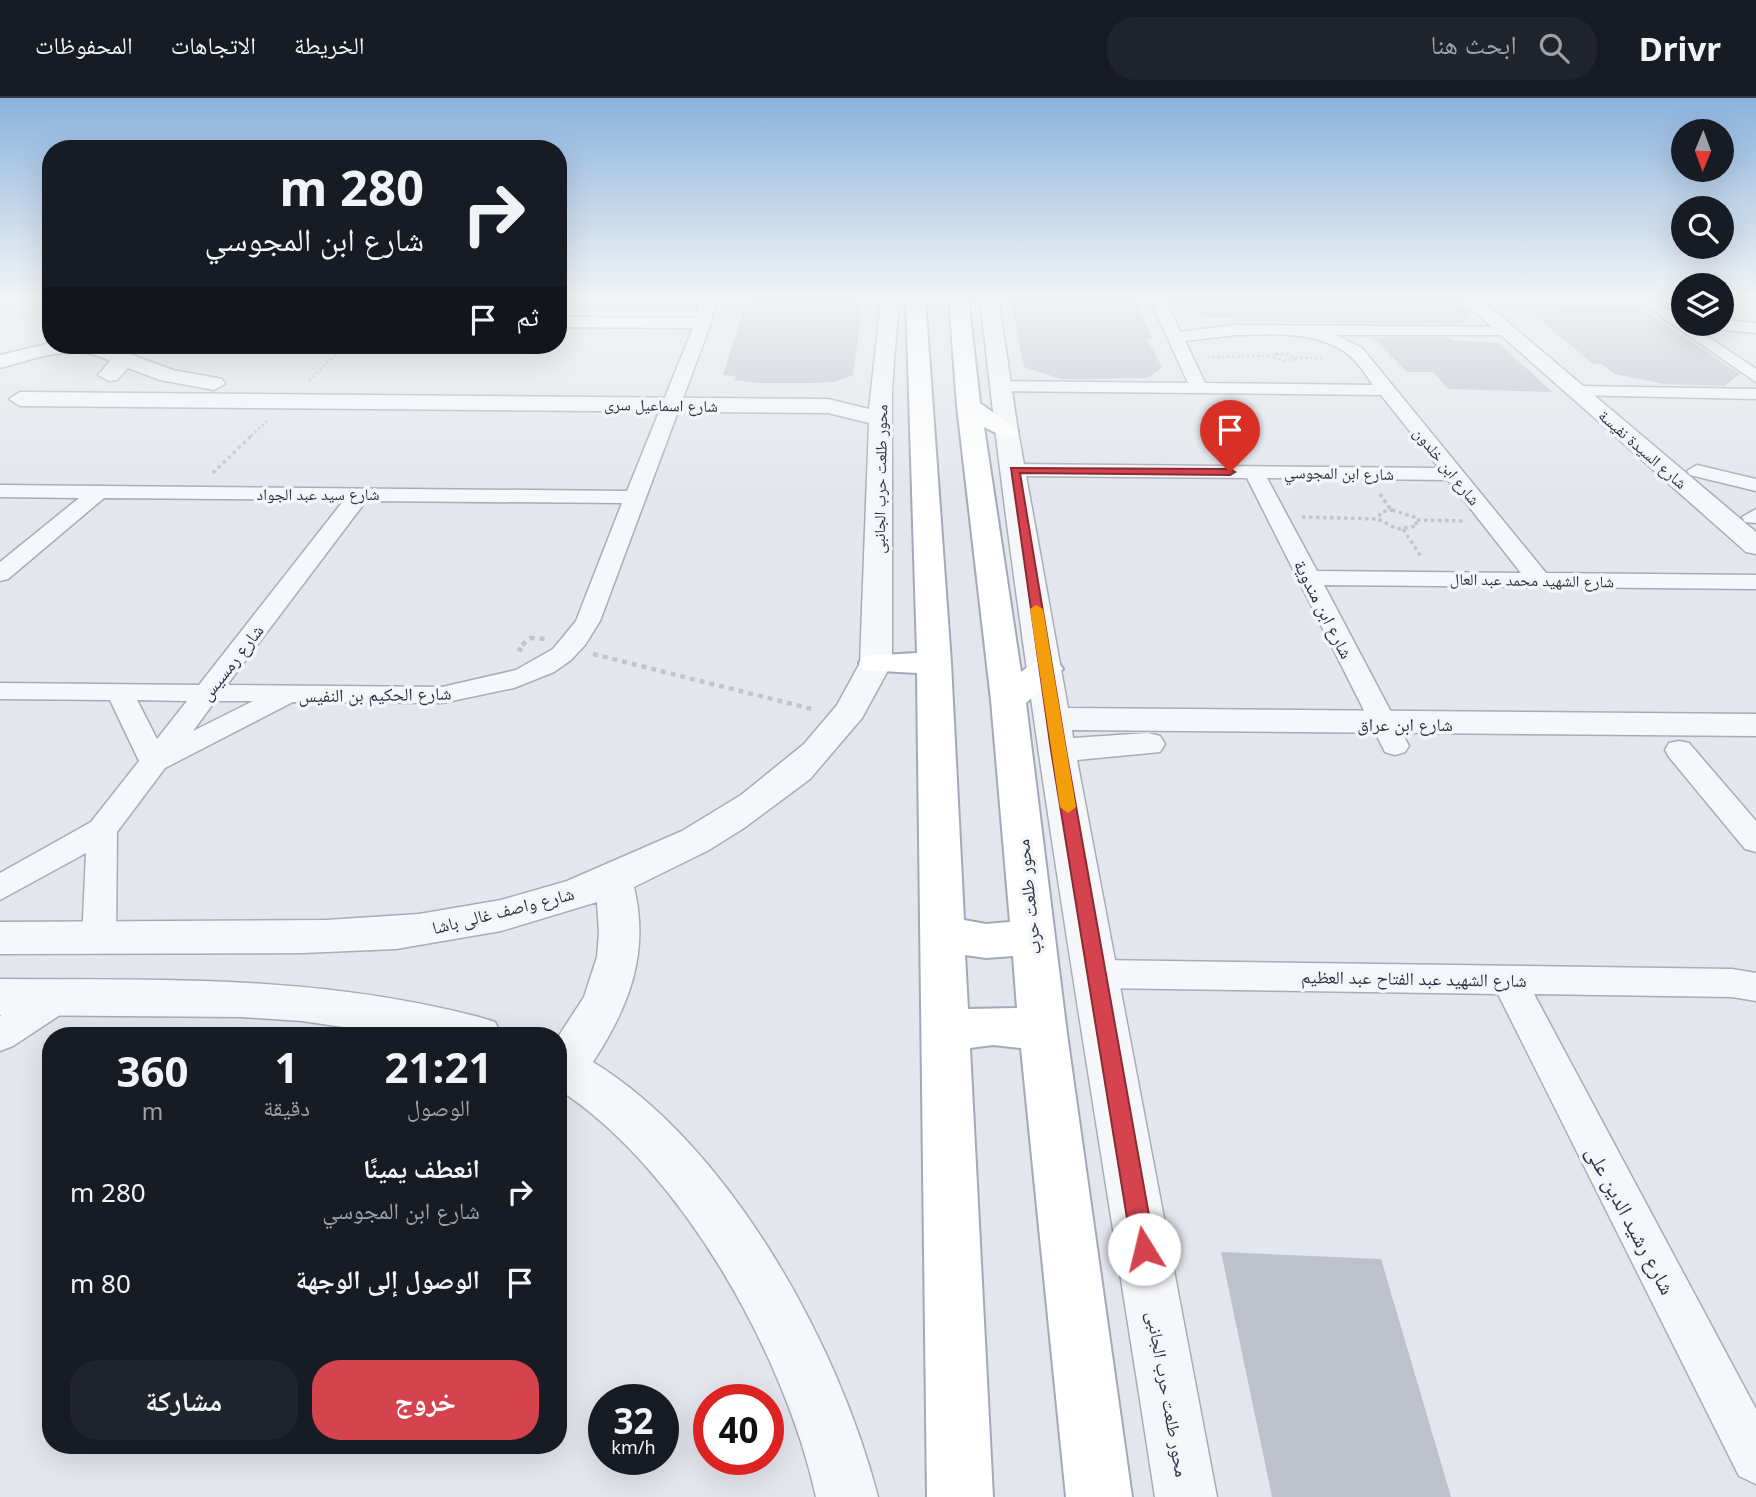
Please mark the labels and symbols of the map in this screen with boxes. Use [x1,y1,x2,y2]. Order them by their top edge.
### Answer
north arrow [1671,119,1734,182]
street label: شارع اسماعيل سرى [604,393,718,417]
pin [1200,400,1260,472]
street label: محور طلعت حرب الجانبى [868,404,892,554]
street label: شارع السيدة نفيسة [1594,404,1692,494]
street label: شارع ابن خلدون [1409,422,1485,510]
street label: شارع ابن المجوسي [1284,461,1394,487]
street label: شارع سيد عبد الجواد [257,483,379,505]
street label: شارع ابن مندوية [1289,555,1359,663]
street label: شارع الشهيد محمد عبد العال [1450,568,1614,592]
street label: شارع رمسيس [194,619,268,705]
street label: شارع الحكيم بن النفيس [298,681,452,708]
street label: شارع ابن عراق [1357,712,1453,736]
street label: محور طلعت حرب [1010,838,1046,956]
street label: شارع واصف غالى باشا [429,881,577,939]
street label: شارع الشهيد عبد الفتاح عبد العظيم [1301,964,1527,993]
street label: شارع رشيد الدين على [1580,1141,1682,1299]
position arrow [1107,1212,1181,1286]
street label: محور طلعت حرب الجانبى [1142,1309,1194,1479]
speed limit sign: 40 [693,1384,784,1475]

